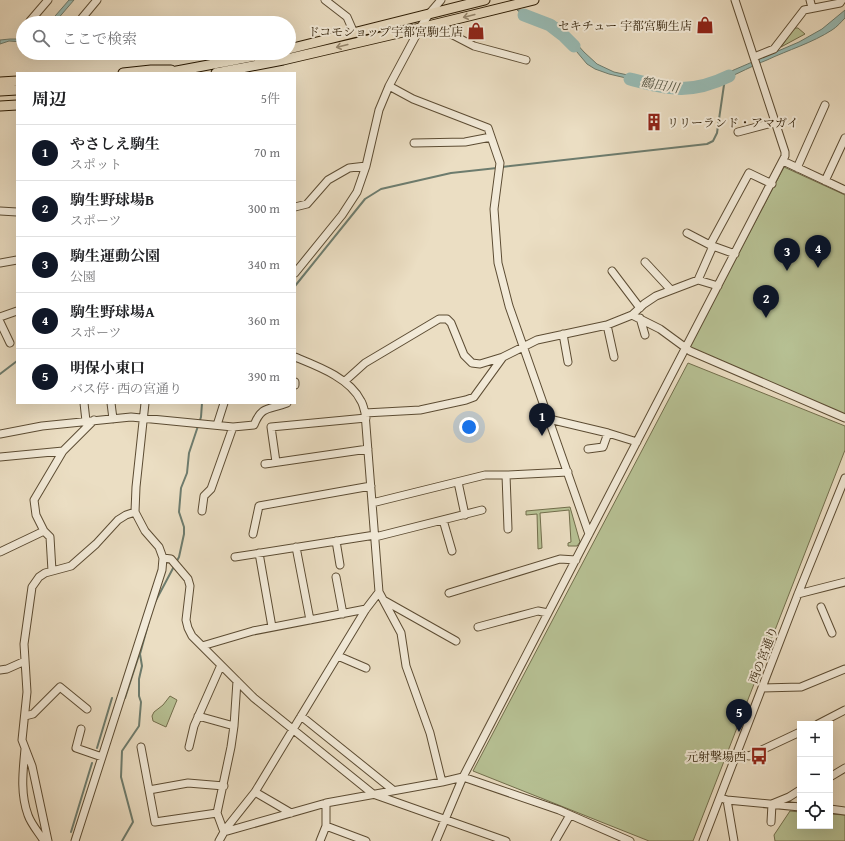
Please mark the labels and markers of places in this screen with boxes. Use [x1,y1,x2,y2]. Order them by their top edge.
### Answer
shop icon: セキチュー 宇都宮駒生店 [695,15,715,35]
place label: セキチュー 宇都宮駒生店 [558,17,692,34]
shop icon: ドコモショップ宇都宮駒生店 [466,21,486,41]
place label: ドコモショップ宇都宮駒生店 [308,23,463,40]
building icon: リリーランド・アマガイ [644,112,664,132]
place label: リリーランド・アマガイ [667,114,799,131]
pin: 4 [805,235,831,268]
pin: 3 [774,238,800,271]
pin: 2 [753,285,779,318]
pin: 1 [529,403,555,436]
pin: 5 [726,699,752,732]
bus stop icon: 元射撃場西 [749,746,769,766]
place label: 元射撃場西 [686,748,746,765]

